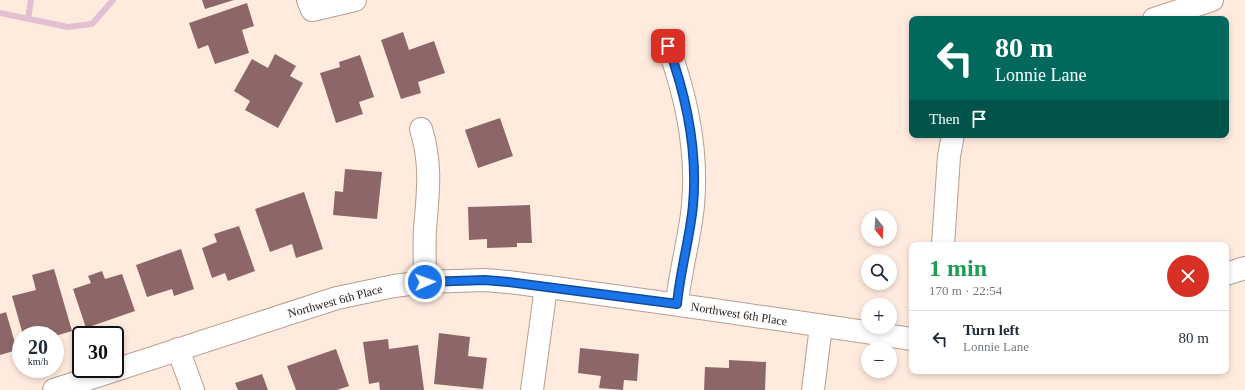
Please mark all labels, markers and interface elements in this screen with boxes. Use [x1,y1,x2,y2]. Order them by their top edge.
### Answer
pin [651,29,685,63]
icon: left [929,32,981,84]
text: 80 m [995,32,1053,63]
icon: arrive [657,35,679,57]
text: Lonnie Lane [995,65,1086,85]
icon: arrive [968,108,990,130]
text: Then [929,111,960,127]
north arrow [861,210,897,246]
map controls [861,210,897,378]
button: search [861,254,897,290]
text: 1 min [929,255,987,281]
button: close [1167,255,1209,297]
position arrow [404,261,446,303]
street label: Northwest 6th Place [286,282,384,320]
text: 170 m · 22:54 [929,283,1002,298]
button: + [861,298,897,334]
street label: Northwest 6th Place [690,299,788,329]
text: Turn left [963,322,1020,338]
speed limit sign: 30 [72,326,124,378]
icon: left [929,328,951,350]
text: 80 m [1179,330,1209,346]
text: 20 [28,336,48,358]
text: Lonnie Lane [963,339,1029,354]
button: − [861,342,897,378]
text: km/h [28,356,48,367]

